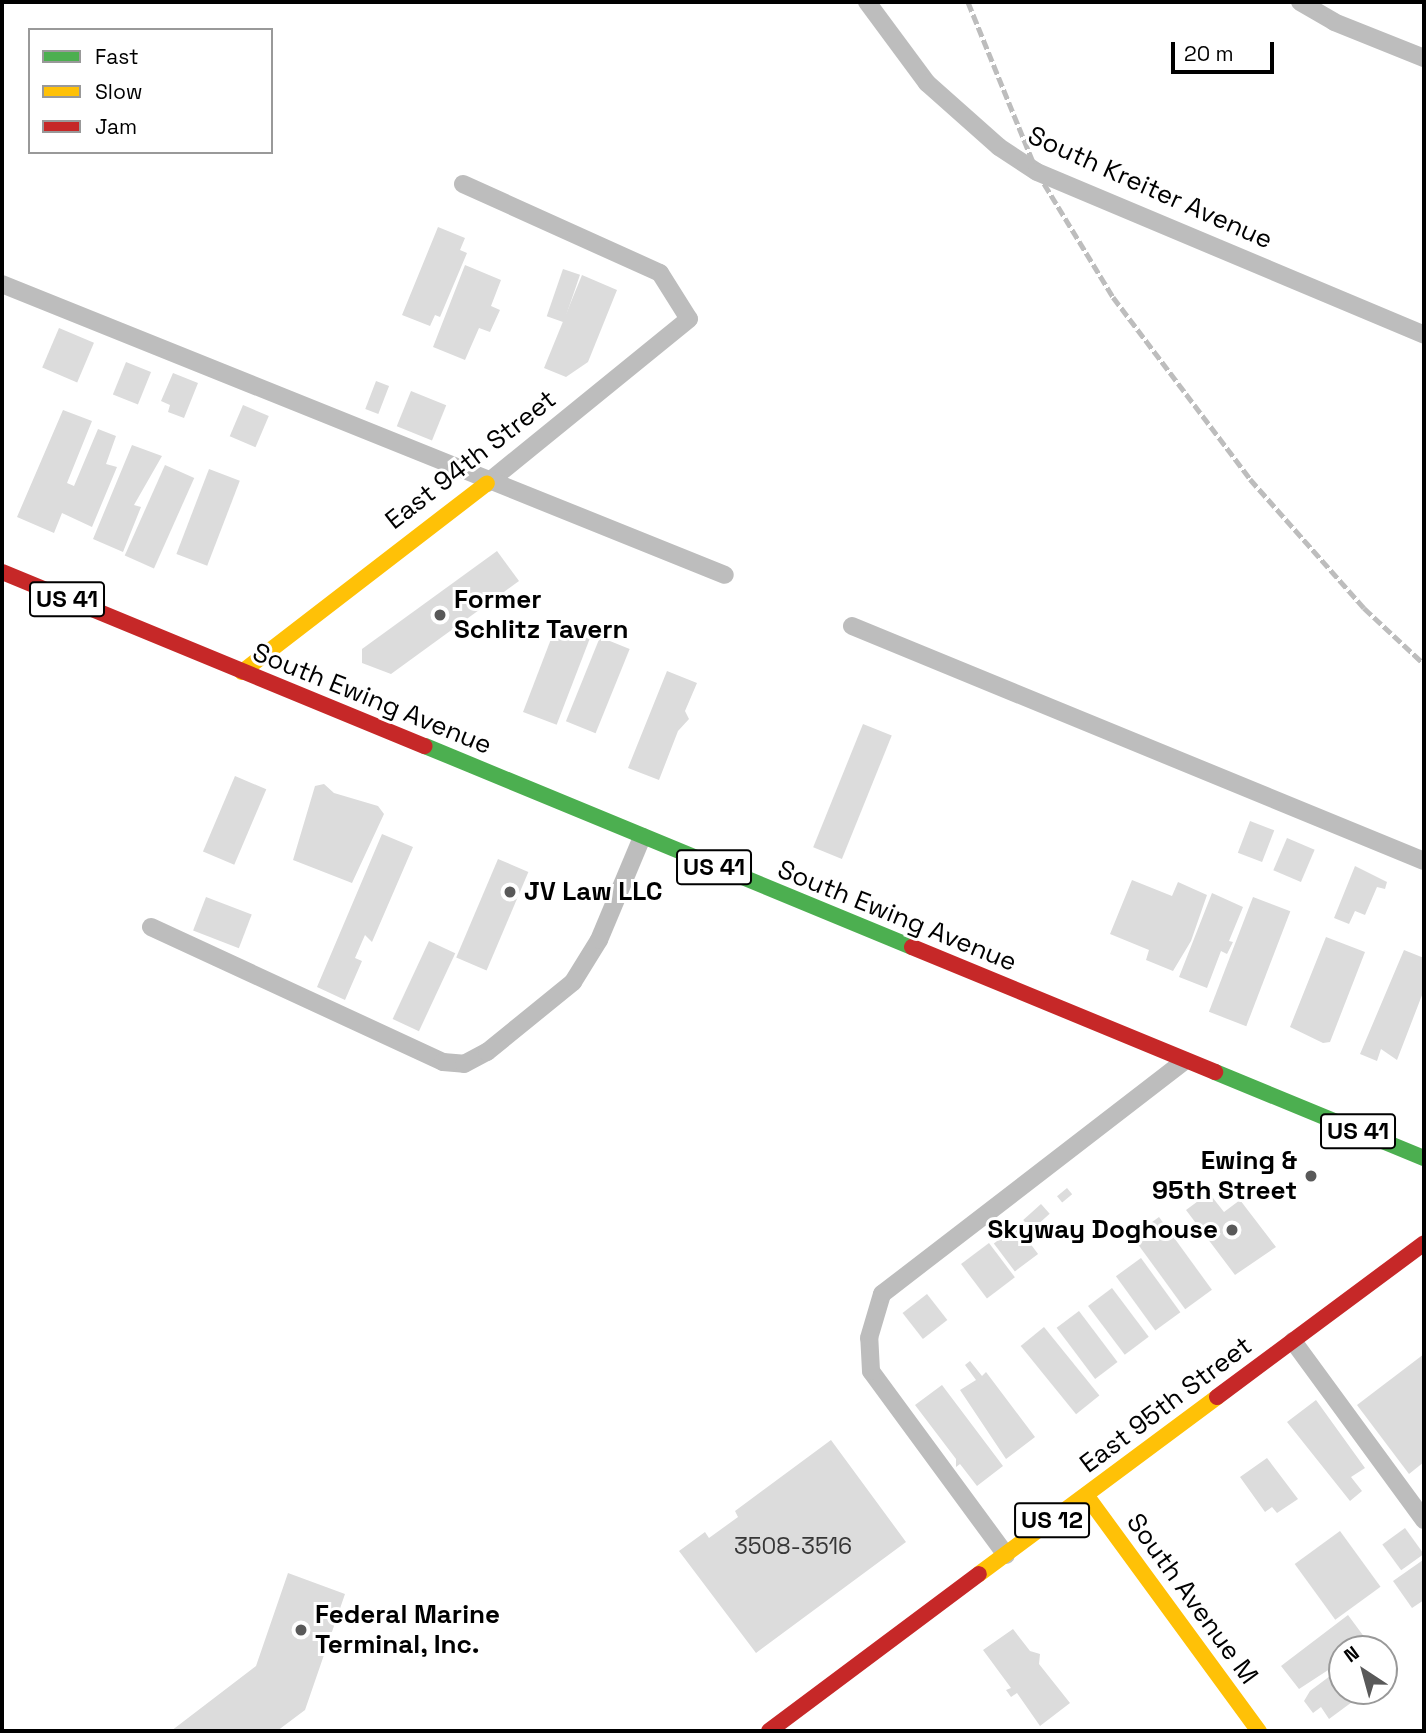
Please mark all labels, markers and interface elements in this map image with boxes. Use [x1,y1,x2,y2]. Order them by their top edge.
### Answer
legend [28,28,273,154]
scale bar [1174,28,1277,72]
text: 20 m [1184,40,1234,67]
text: Fast [95,43,139,70]
text: Slow [95,78,143,105]
text: Jam [95,113,137,140]
street label: South Kreiter Avenue [1023,120,1277,256]
street label: East 94th Street [380,384,562,536]
road number: US 41 [28,578,106,620]
place label: Former Schlitz Tavern [454,584,629,646]
marker: Former Schlitz Tavern [432,607,448,623]
street label: South Ewing Avenue [248,637,496,761]
road number: US 41 [676,846,752,888]
street label: South Ewing Avenue [773,854,1021,978]
place label: JV Law LLC [524,876,663,908]
marker: JV Law LLC [502,884,518,900]
road number: US 41 [1320,1111,1396,1152]
place label: Ewing & 95th Street [1152,1145,1297,1206]
marker: Ewing & 95th Street [1303,1168,1319,1184]
place label: Skyway Doghouse [988,1214,1218,1246]
marker: Skyway Doghouse [1224,1222,1240,1238]
street label: East 95th Street [1074,1330,1258,1480]
road number: US 12 [1014,1500,1090,1540]
street label: South Avenue M [1120,1508,1264,1690]
house number: 3508-3516 [734,1532,852,1560]
place label: Federal Marine Terminal, Inc. [315,1599,500,1660]
marker: Federal Marine Terminal, Inc. [293,1622,309,1638]
north arrow [1328,1635,1398,1705]
text: N [1339,1640,1364,1668]

